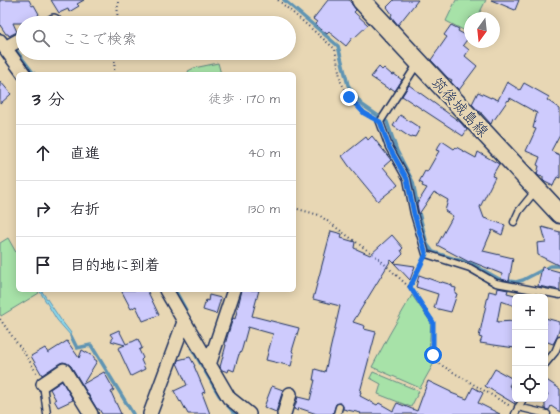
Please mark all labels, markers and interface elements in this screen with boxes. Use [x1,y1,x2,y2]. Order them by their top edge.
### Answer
north arrow [464,12,500,48]
search box [16,16,296,60]
icon: search [30,27,52,49]
text: ここで検索 [62,29,137,50]
street label: 筑後城島線 [426,73,493,142]
text: 3 分 [32,88,64,112]
route end [340,88,358,106]
text: 徒歩 · 170 m [209,90,280,108]
icon: ahead [32,142,54,164]
text: 直進 [70,143,100,164]
text: 40 m [248,144,280,162]
icon: right [32,198,54,220]
text: 右折 [70,199,100,220]
text: 130 m [248,200,280,218]
icon: arrive [32,254,54,276]
text: 目的地に到着 [70,255,160,276]
map controls [512,294,548,402]
button: + [512,294,548,330]
button: − [512,330,548,366]
route start [424,346,442,364]
button: locate [512,366,548,402]

